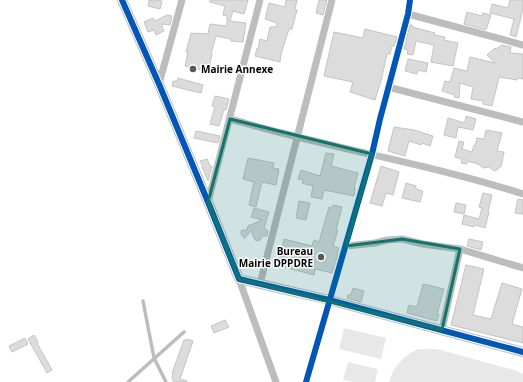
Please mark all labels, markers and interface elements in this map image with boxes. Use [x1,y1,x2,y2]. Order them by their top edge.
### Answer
place label: Mairie Annexe [201,62,273,76]
marker: Mairie Annexe [188,64,198,74]
place label: Bureau Mairie DPPDRE [239,244,313,270]
marker: Bureau Mairie DPPDRE [316,252,326,262]

